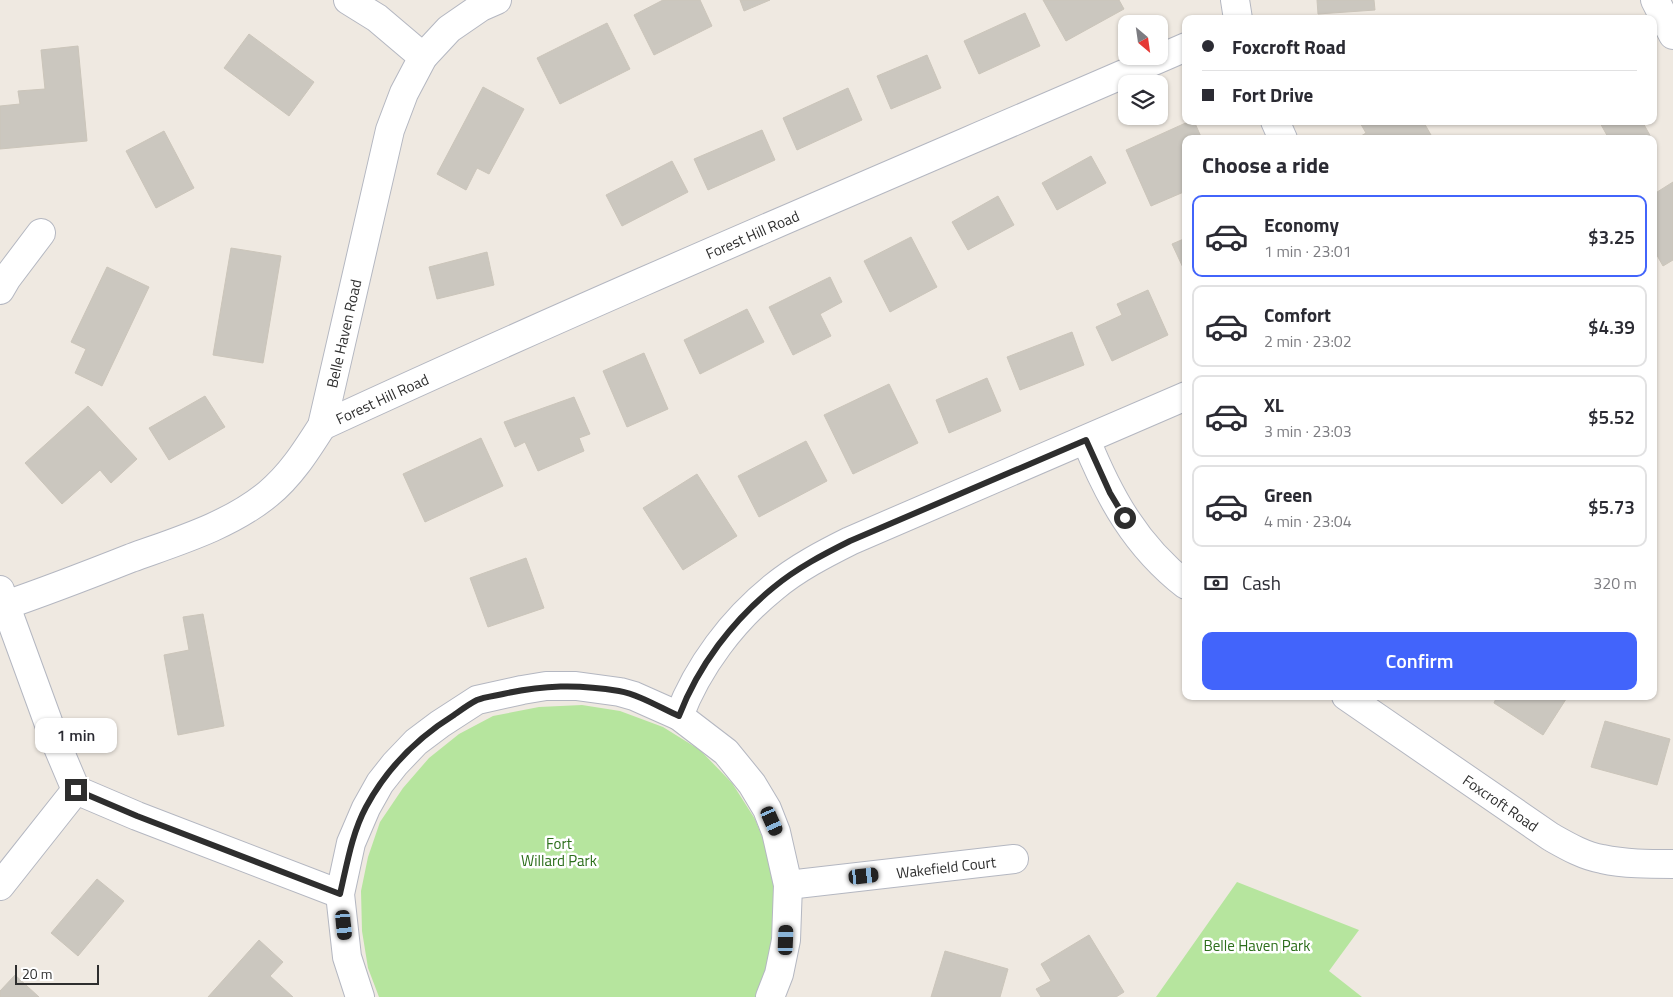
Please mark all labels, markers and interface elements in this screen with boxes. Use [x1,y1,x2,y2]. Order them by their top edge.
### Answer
north arrow [1118,15,1168,65]
map controls [1118,15,1168,125]
text: Foxcroft Road [1232,32,1346,61]
button: layers [1118,75,1168,125]
text: Fort Drive [1232,80,1313,109]
text: Choose a ride [1202,148,1329,182]
street label: Forest Hill Road [702,204,803,265]
text: Economy [1264,210,1339,239]
icon: car [1204,214,1249,259]
text: $3.25 [1588,222,1635,251]
text: 1 min · 23:01 [1264,239,1352,263]
street label: Belle Haven Road [320,277,367,390]
text: Comfort [1264,300,1331,329]
icon: car [1204,304,1249,349]
text: $4.39 [1588,312,1635,341]
text: 2 min · 23:02 [1264,329,1352,353]
street label: Forest Hill Road [332,367,432,430]
text: XL [1264,390,1284,419]
icon: car [1204,394,1249,439]
text: $5.52 [1588,402,1635,431]
text: 3 min · 23:03 [1264,419,1352,443]
text: Green [1264,480,1313,509]
icon: car [1204,484,1249,529]
text: $5.73 [1588,492,1635,521]
route start [1114,507,1136,529]
text: 4 min · 23:04 [1264,509,1352,533]
text: Cash [1242,568,1281,597]
icon: cash [1202,569,1230,597]
text: 320 m [1593,571,1637,595]
button: Confirm [1202,632,1637,690]
callout: 1 min [35,718,117,752]
text: 1 min [57,723,95,747]
street label: Foxcroft Road [1458,768,1543,837]
route end [65,779,87,801]
car [759,804,784,838]
park label: Fort Willard Park [521,832,597,872]
street label: Wakefield Court [895,850,998,884]
car [848,867,879,885]
car [334,909,353,941]
car [777,925,794,955]
park label: Belle Haven Park [1204,934,1310,957]
scale bar [15,962,99,985]
text: 20 m [22,963,52,984]

